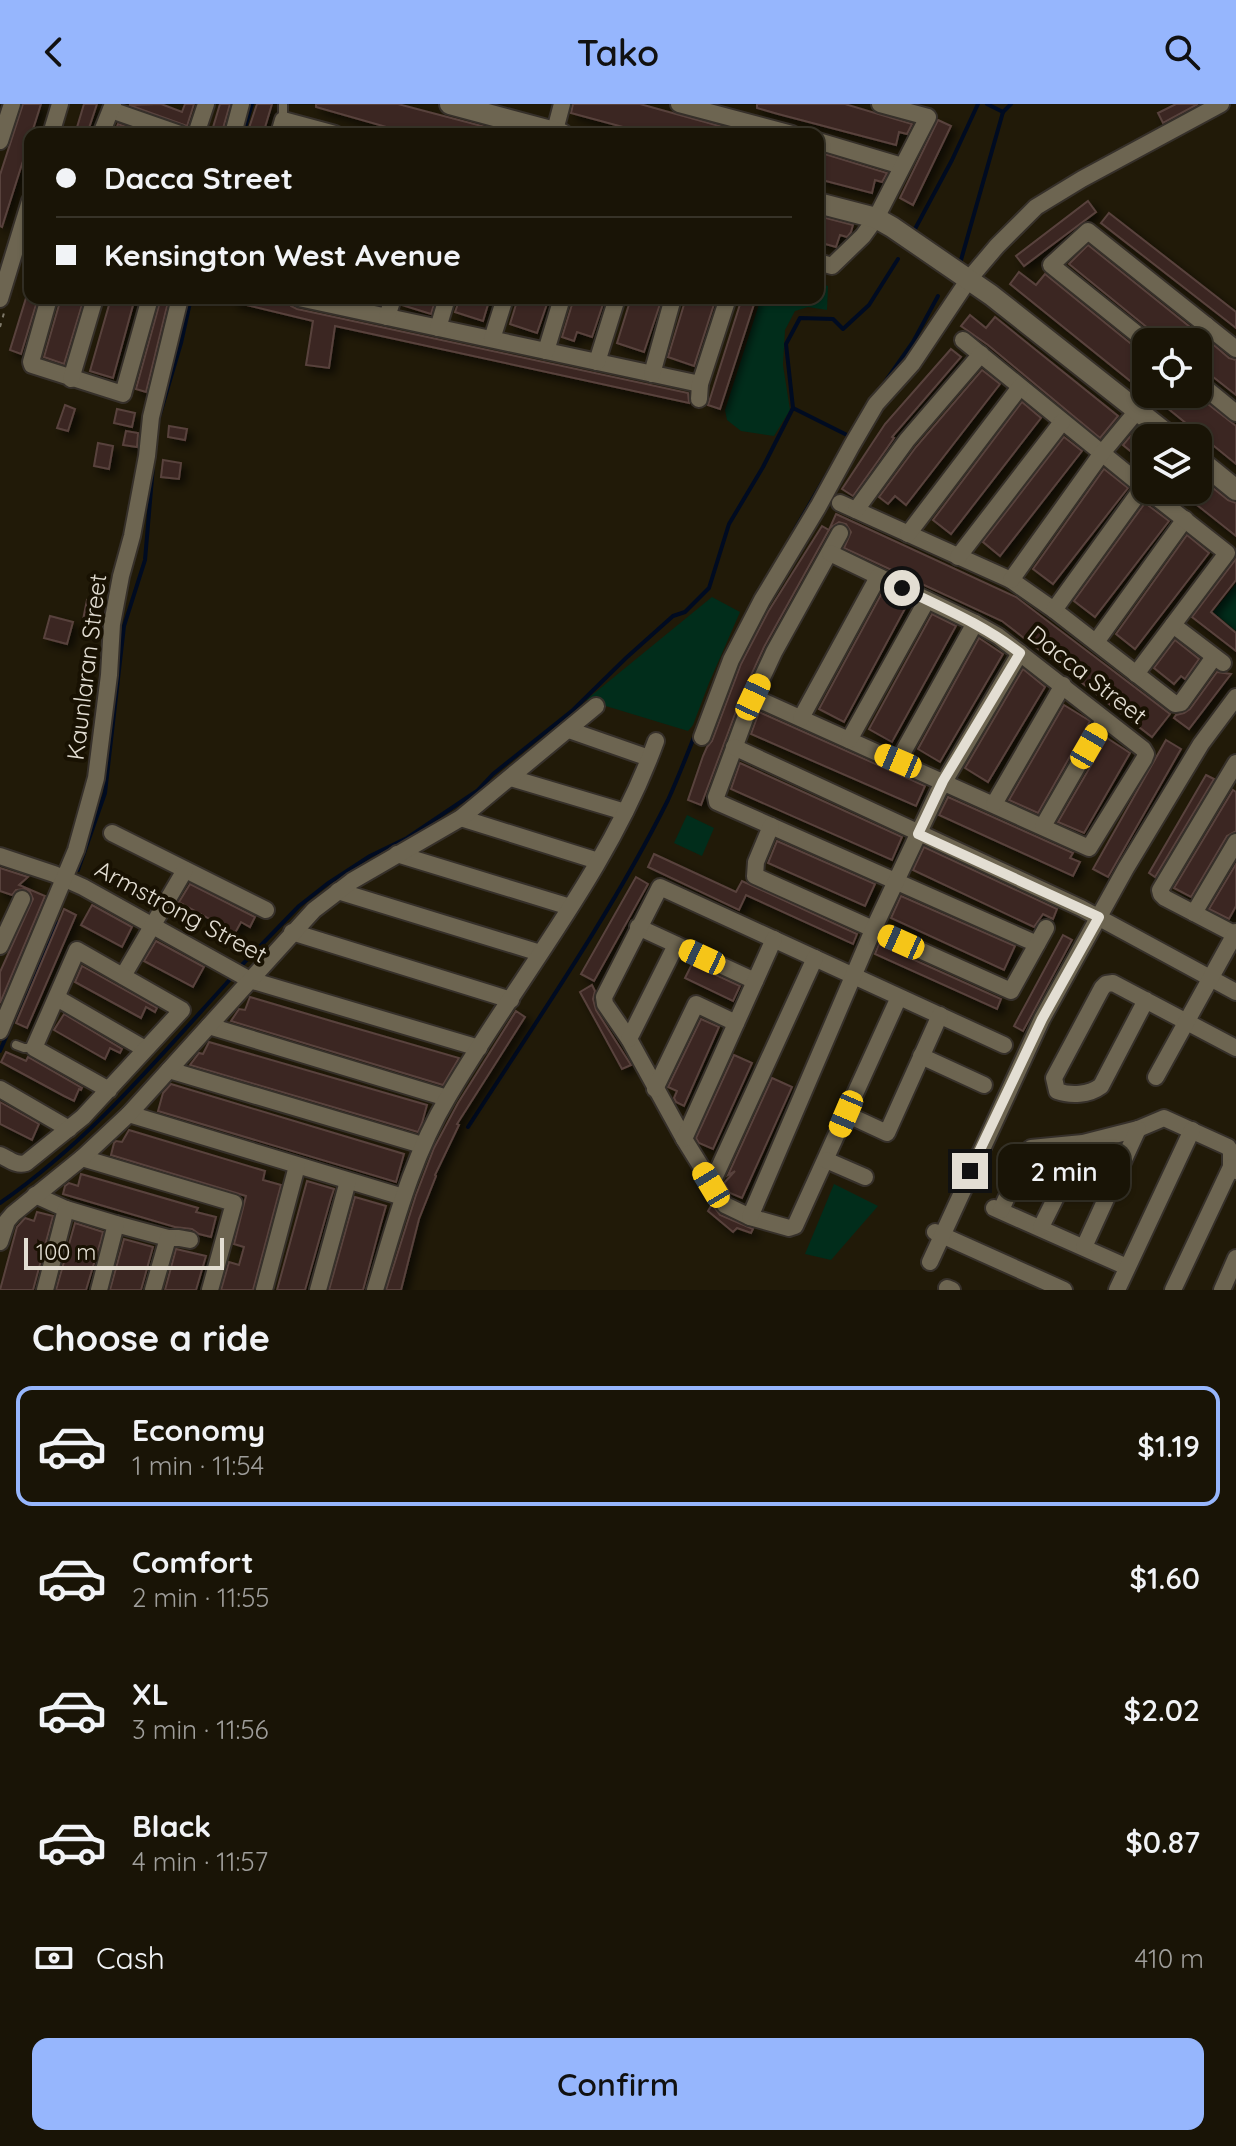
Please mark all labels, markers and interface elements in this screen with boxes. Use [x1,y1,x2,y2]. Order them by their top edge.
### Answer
icon: back [32,30,76,74]
text: Tako [577,30,659,75]
icon: search [1160,30,1204,74]
text: Dacca Street [104,159,293,197]
text: Kensington West Avenue [104,236,461,274]
map controls [1132,328,1212,504]
button: locate [1132,328,1212,408]
button: layers [1132,424,1212,504]
route start [884,570,920,606]
street label: Kaunlaran Street [60,572,112,762]
street label: Dacca Street [1022,618,1153,730]
car [732,670,774,724]
car [1067,719,1111,773]
car [871,741,925,781]
street label: Armstrong Street [90,853,273,969]
car [874,921,928,963]
car [675,936,729,978]
car [826,1087,866,1141]
callout: 2 min [998,1143,1130,1199]
route end [952,1153,988,1189]
text: 2 min [1030,1155,1098,1188]
car [688,1158,734,1212]
scale bar [24,1234,224,1270]
text: 100 m [36,1238,96,1266]
text: Choose a ride [32,1315,270,1360]
icon: car [36,1410,108,1482]
text: Economy [132,1411,265,1449]
text: $1.19 [1137,1427,1200,1465]
text: 1 min · 11:54 [132,1449,264,1482]
icon: car [36,1542,108,1614]
text: Comfort [132,1543,253,1581]
text: $1.60 [1130,1559,1200,1597]
text: 2 min · 11:55 [132,1581,270,1614]
icon: car [36,1674,108,1746]
text: XL [132,1675,169,1713]
text: $2.02 [1124,1691,1200,1729]
text: 3 min · 11:56 [132,1713,269,1746]
icon: car [36,1806,108,1878]
text: Black [132,1807,211,1845]
text: $0.87 [1125,1823,1200,1861]
text: 4 min · 11:57 [132,1845,268,1878]
icon: cash [32,1936,76,1980]
text: Cash [96,1939,165,1977]
text: 410 m [1135,1942,1204,1975]
button: Confirm [32,2038,1204,2130]

